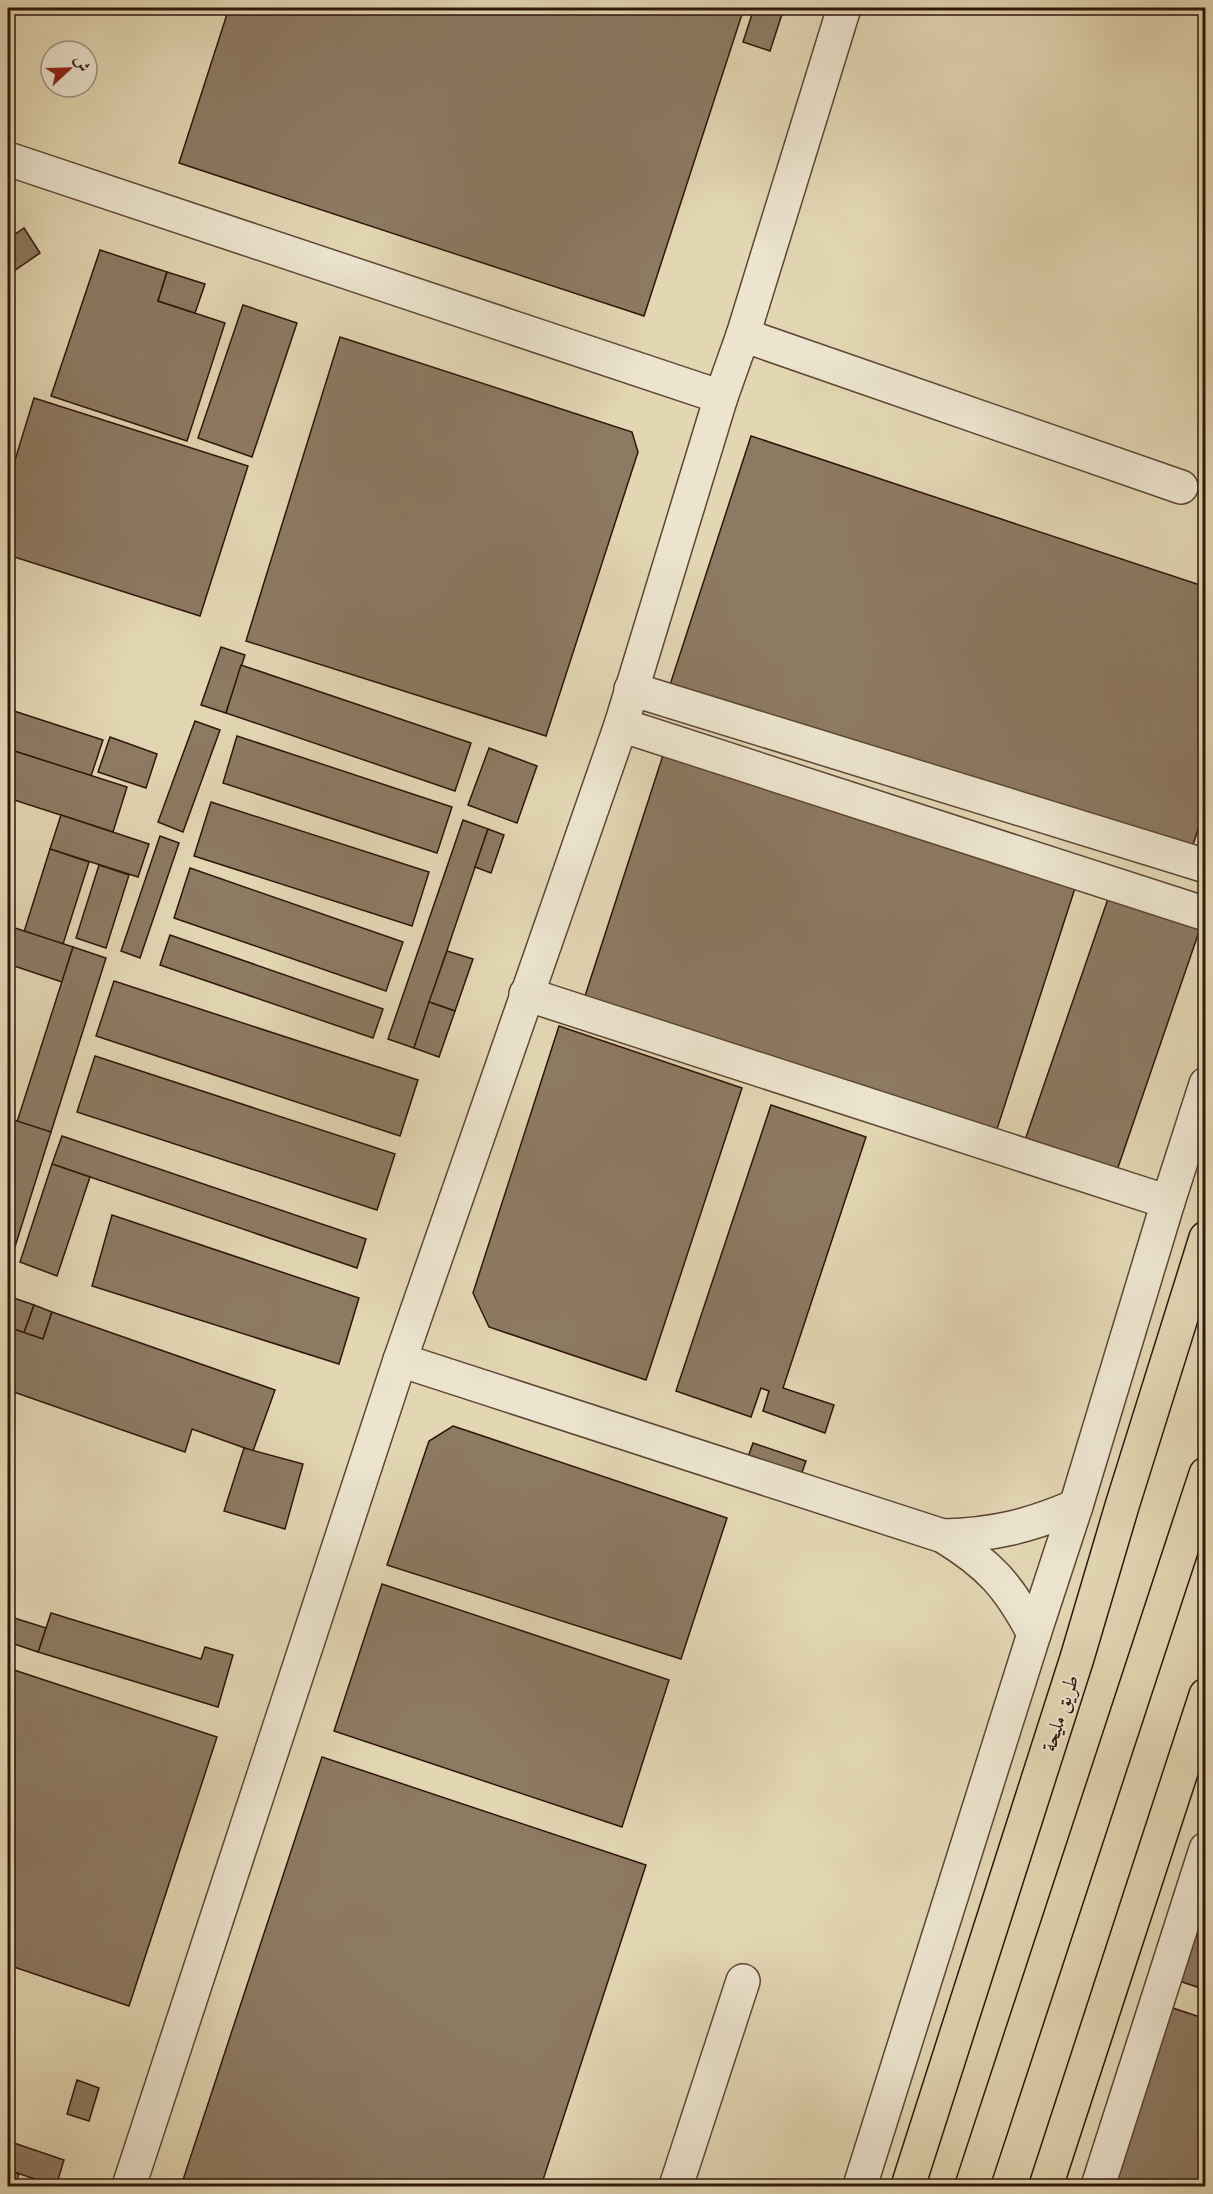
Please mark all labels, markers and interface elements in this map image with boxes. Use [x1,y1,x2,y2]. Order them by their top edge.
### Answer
north arrow [39,39,99,99]
text: ش [70,53,94,75]
street label: طريق مليحة [1035,1671,1086,1755]

